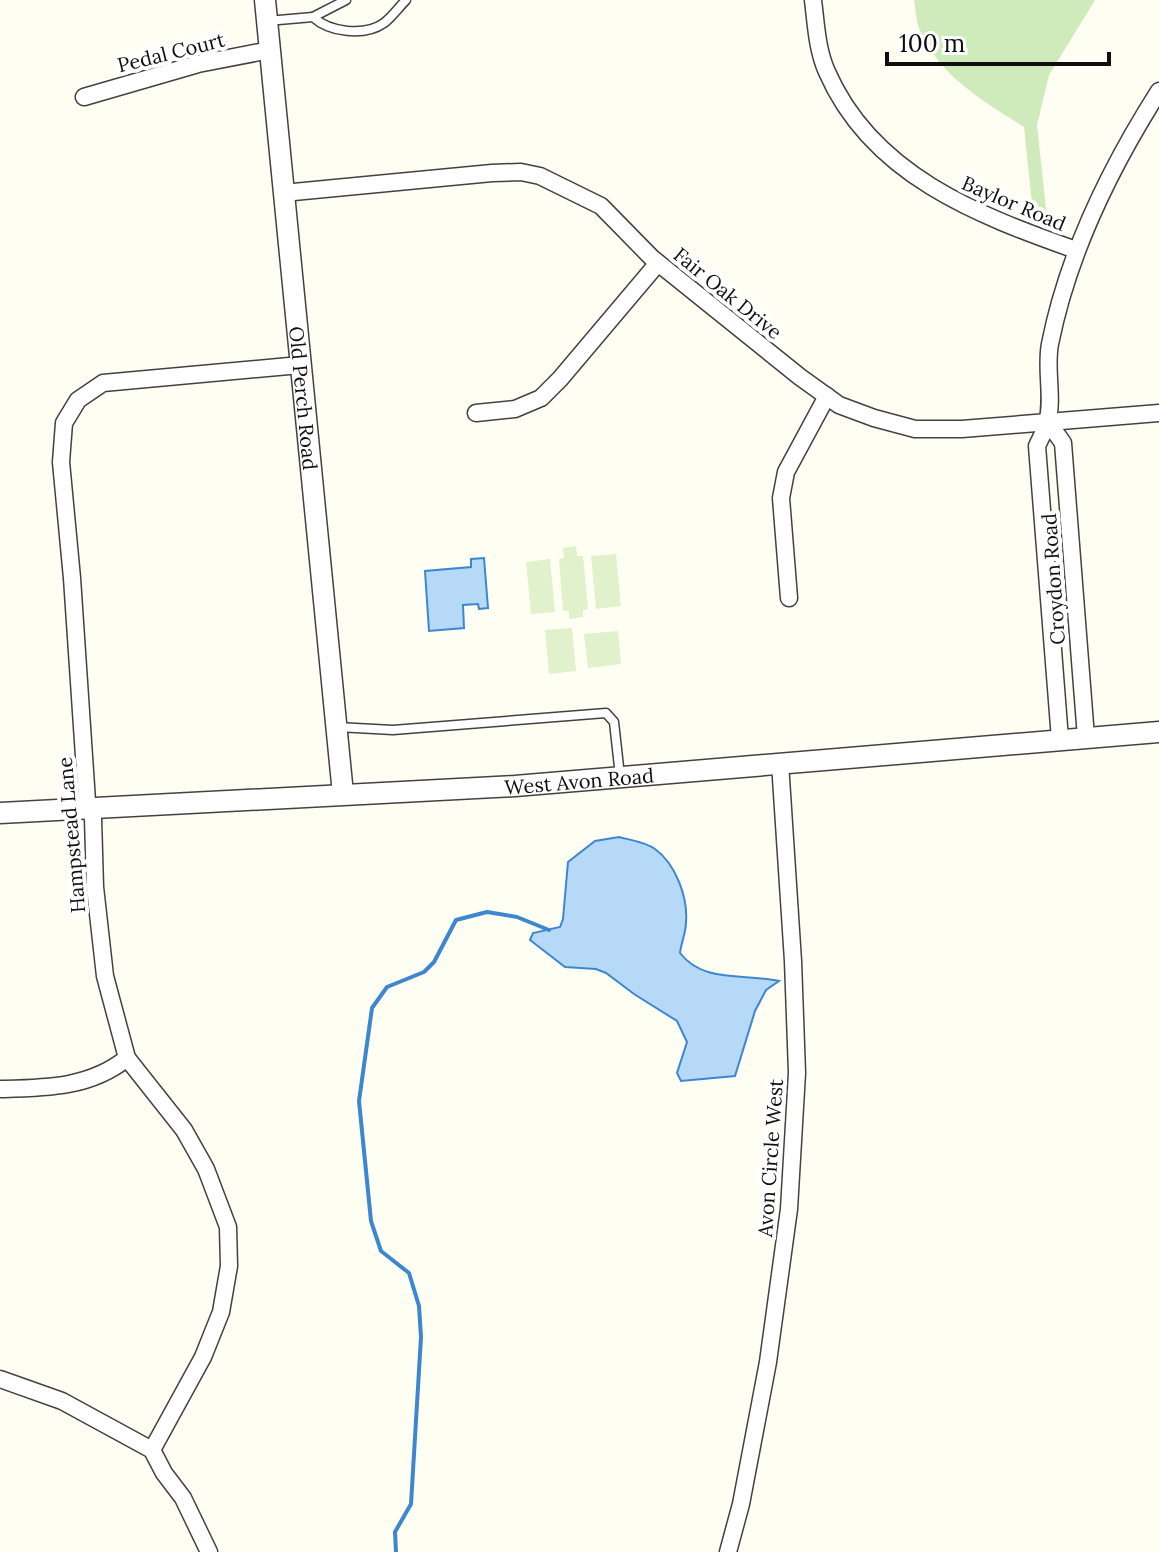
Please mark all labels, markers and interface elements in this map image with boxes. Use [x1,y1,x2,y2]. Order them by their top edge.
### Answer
scale bar [887,16,1109,66]
street label: Pedal Court [115,27,228,77]
text: 100 m [899,28,965,59]
street label: Baylor Road [958,170,1070,236]
street label: Fair Oak Drive [669,242,787,344]
street label: Old Perch Road [285,325,324,471]
street label: Croydon Road [1036,512,1070,646]
street label: Hampstead Lane [52,756,90,914]
street label: West Avon Road [504,762,655,799]
street label: Avon Circle West [752,1078,788,1239]

